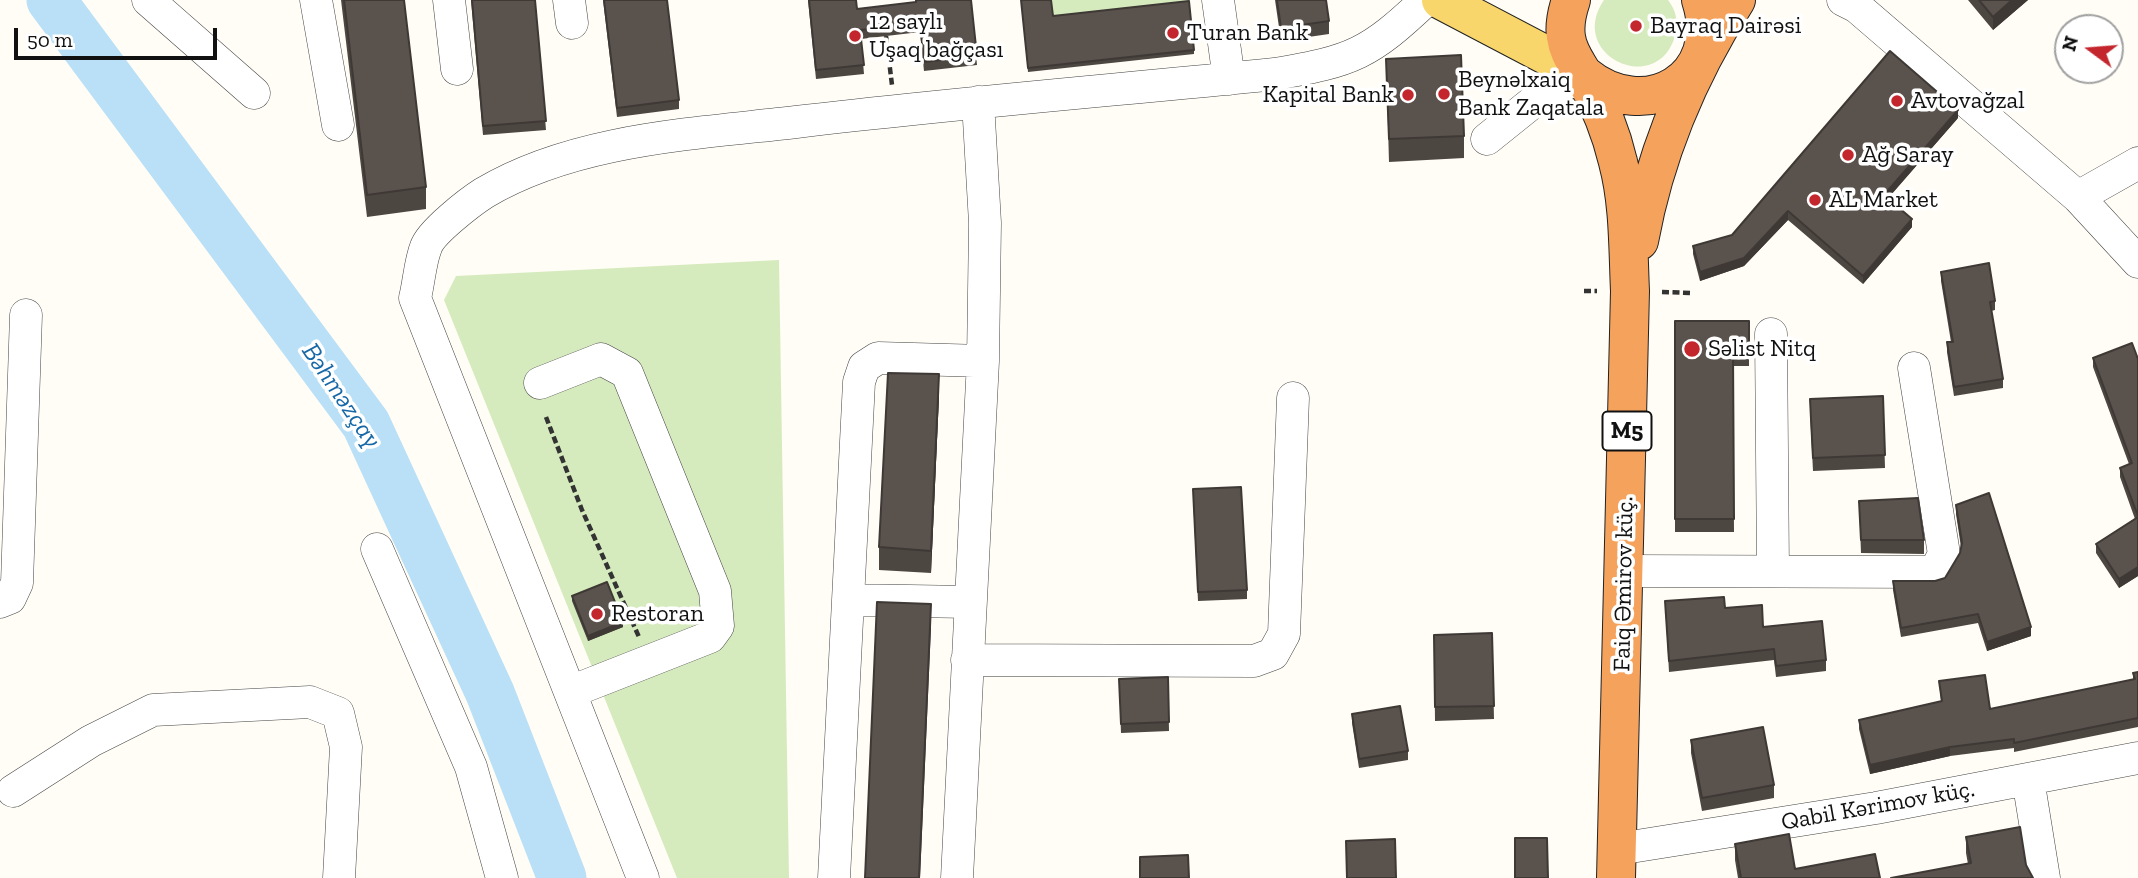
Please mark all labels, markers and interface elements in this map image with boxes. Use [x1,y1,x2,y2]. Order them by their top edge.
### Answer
place label: 12 saylı Uşaq bağçası [869,8,1003,64]
place label: Bayraq Dairəsi [1650,12,1801,40]
scale bar [18,14,220,58]
north arrow [2054,14,2124,84]
marker: Bayraq Dairəsi [1628,18,1644,34]
place label: Turan Bank [1187,19,1309,47]
marker: Turan Bank [1165,25,1181,41]
text: 50 m [27,27,73,52]
marker: 12 saylı Uşaq bağçası [847,28,863,44]
text: N [2057,34,2083,54]
place label: Beynəlxaiq Bank Zaqatala [1458,66,1604,122]
place label: Kapital Bank [1262,81,1394,109]
marker: Beynəlxaiq Bank Zaqatala [1436,86,1452,102]
marker: Kapital Bank [1400,87,1416,103]
place label: Avtovağzal [1911,87,2025,115]
marker: Avtovağzal [1889,93,1905,109]
place label: Ağ Saray [1862,141,1954,169]
marker: Ağ Saray [1840,147,1856,163]
place label: AL Market [1829,186,1938,214]
marker: AL Market [1807,192,1823,208]
place label: Səlist Nitq [1708,335,1816,363]
water label: Bəhməzçay [295,338,387,454]
marker: Səlist Nitq [1682,339,1702,359]
road number: M5 [1602,412,1652,450]
street label: Faiq Əmirov küç. [1608,496,1640,672]
place label: Restoran [611,600,704,628]
marker: Restoran [589,606,605,622]
street label: Qabil Kərimov küç. [1779,775,1977,837]

